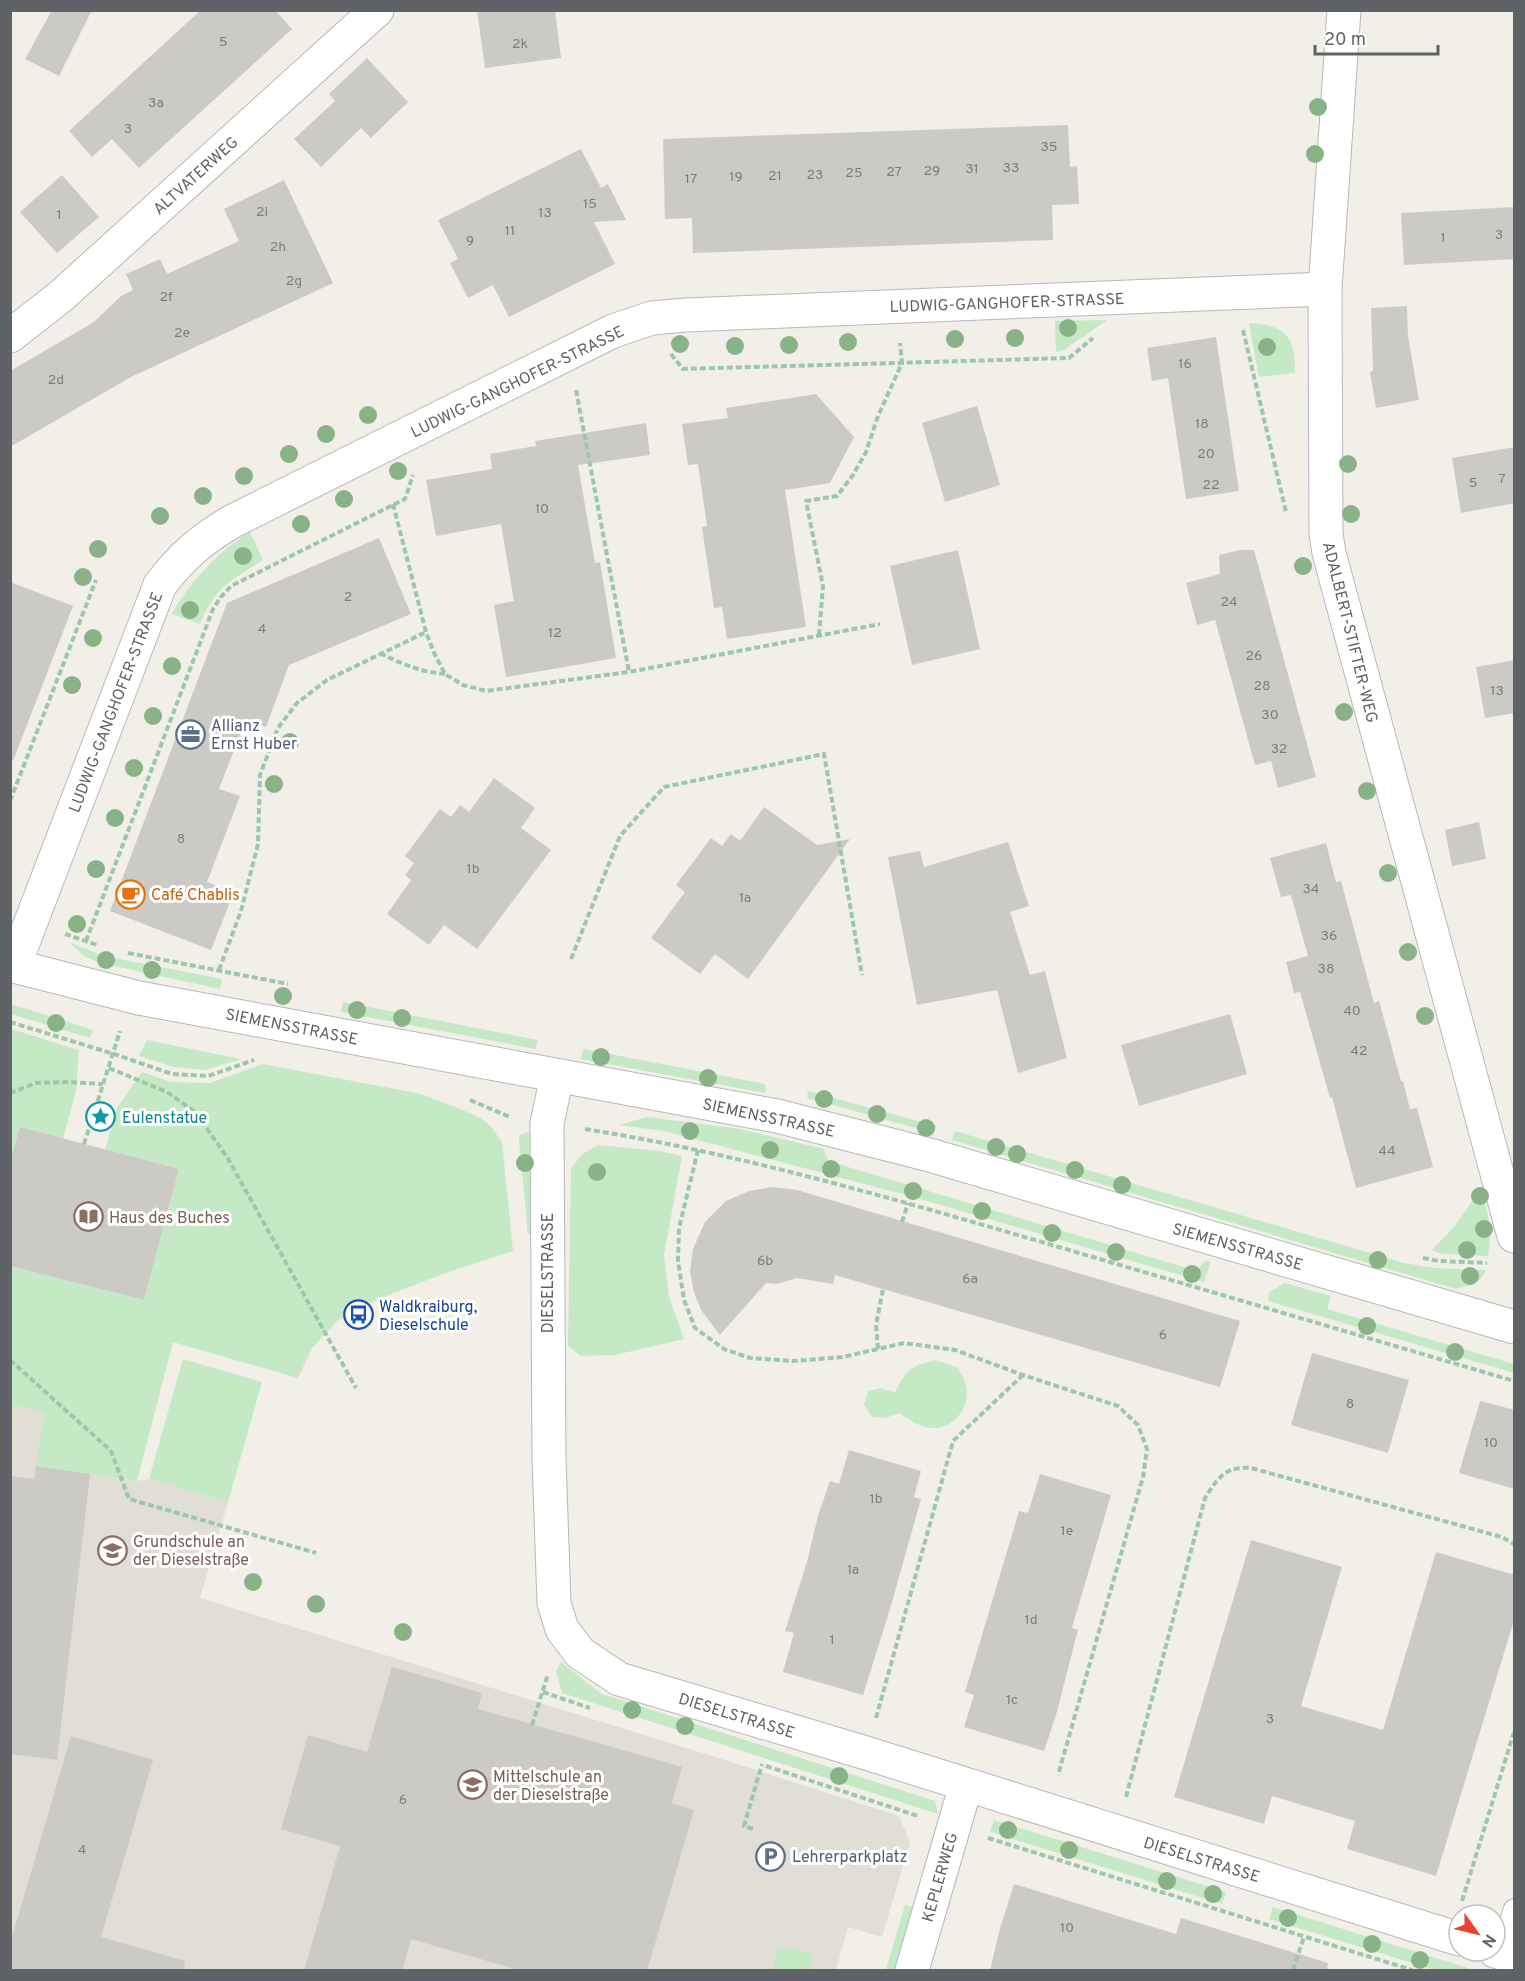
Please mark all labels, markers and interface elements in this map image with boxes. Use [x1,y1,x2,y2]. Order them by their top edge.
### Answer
scale bar [1315,18,1438,56]
text: 20 m [1324,29,1366,52]
house number: 5 [219,34,227,51]
house number: 2k [512,36,528,53]
house number: 3a [148,95,164,112]
house number: 3 [124,121,132,138]
street label: ALTVATERWEG [150,133,243,220]
house number: 35 [1040,139,1058,156]
house number: 33 [1003,160,1019,177]
house number: 31 [965,161,979,178]
house number: 29 [924,163,940,180]
house number: 27 [886,164,902,181]
house number: 25 [845,165,863,182]
house number: 23 [807,167,824,184]
house number: 21 [768,168,782,185]
house number: 19 [729,169,743,186]
house number: 17 [685,171,697,188]
house number: 15 [583,196,597,213]
house number: 2i [256,204,268,221]
house number: 13 [538,205,552,222]
house number: 1 [56,207,62,224]
house number: 11 [505,223,515,240]
house number: 3 [1495,227,1503,244]
house number: 1 [1440,230,1446,247]
house number: 9 [466,233,474,250]
house number: 2h [270,239,286,256]
house number: 2g [286,273,302,290]
house number: 2f [159,289,173,306]
street label: LUDWIG-GANGHOFER-STRASSE [889,290,1125,318]
street label: LUDWIG-GANGHOFER-STRASSE [408,322,628,443]
house number: 2e [174,325,190,342]
house number: 16 [1178,356,1192,373]
house number: 2d [48,372,64,389]
house number: 18 [1195,416,1209,433]
house number: 20 [1197,446,1215,463]
house number: 7 [1498,471,1506,488]
house number: 5 [1469,475,1477,492]
house number: 22 [1202,477,1220,494]
house number: 10 [535,501,549,518]
street label: ADALBERT-STIFTER-WEG [1317,540,1381,725]
street label: LUDWIG-GANGHOFER-STRASSE [65,589,168,816]
house number: 2 [344,589,352,606]
house number: 24 [1220,594,1238,611]
house number: 4 [258,621,266,638]
house number: 12 [548,625,562,642]
house number: 26 [1246,648,1262,665]
house number: 28 [1253,678,1271,695]
house number: 13 [1490,683,1504,700]
house number: 30 [1261,707,1279,724]
place label: Allianz Ernst Huber [211,717,297,755]
office icon: Allianz Ernst Huber [174,718,206,750]
house number: 32 [1271,741,1287,758]
house number: 8 [177,831,185,848]
house number: 1b [466,861,480,878]
cafe icon: Café Chablis [114,878,146,910]
house number: 34 [1302,881,1320,898]
place label: Café Chablis [151,886,240,906]
house number: 1a [739,890,751,907]
house number: 36 [1321,928,1337,945]
house number: 38 [1318,961,1334,978]
house number: 40 [1343,1003,1361,1020]
street label: SIEMENSSTRASSE [224,1005,360,1051]
house number: 42 [1350,1043,1368,1060]
street label: SIEMENSSTRASSE [701,1095,837,1143]
place icon: Eulenstatue [85,1101,117,1133]
place label: Eulenstatue [122,1109,207,1129]
house number: 44 [1378,1143,1396,1160]
library icon: Haus des Buches [72,1201,104,1233]
place label: Haus des Buches [109,1209,230,1229]
street label: DIESELSTRASSE [539,1213,559,1333]
street label: SIEMENSSTRASSE [1170,1220,1305,1276]
house number: 6b [757,1253,773,1270]
house number: 6a [962,1271,978,1288]
place label: Waldkraiburg, Dieselschule [379,1298,477,1336]
bus stop icon: Waldkraiburg, Dieselschule [342,1299,374,1331]
house number: 6 [1159,1327,1167,1344]
house number: 8 [1346,1396,1354,1413]
house number: 10 [1484,1435,1498,1452]
house number: 1b [869,1491,883,1508]
house number: 1e [1061,1523,1073,1540]
place label: Grundschule an der Dieselstraße [133,1533,249,1571]
school or university icon: Grundschule an der Dieselstraße [96,1534,128,1566]
house number: 1a [847,1562,859,1579]
house number: 1d [1024,1612,1038,1629]
house number: 1 [829,1632,835,1649]
street label: DIESELSTRASSE [676,1690,797,1744]
house number: 1c [1006,1692,1018,1709]
house number: 3 [1266,1711,1274,1728]
place label: Mittelschule an der Dieselstraße [493,1768,609,1806]
school or university icon: Mittelschule an der Dieselstraße [456,1769,488,1801]
house number: 6 [399,1792,407,1809]
street label: KEPLERWEG [919,1830,963,1925]
street label: DIESELSTRASSE [1141,1834,1262,1888]
parking icon: Lehrerparkplatz [755,1840,787,1872]
house number: 4 [78,1842,86,1859]
place label: Lehrerparkplatz [792,1848,908,1868]
north arrow [1447,1903,1507,1963]
house number: 10 [1060,1920,1074,1937]
text: N [1476,1930,1499,1951]

